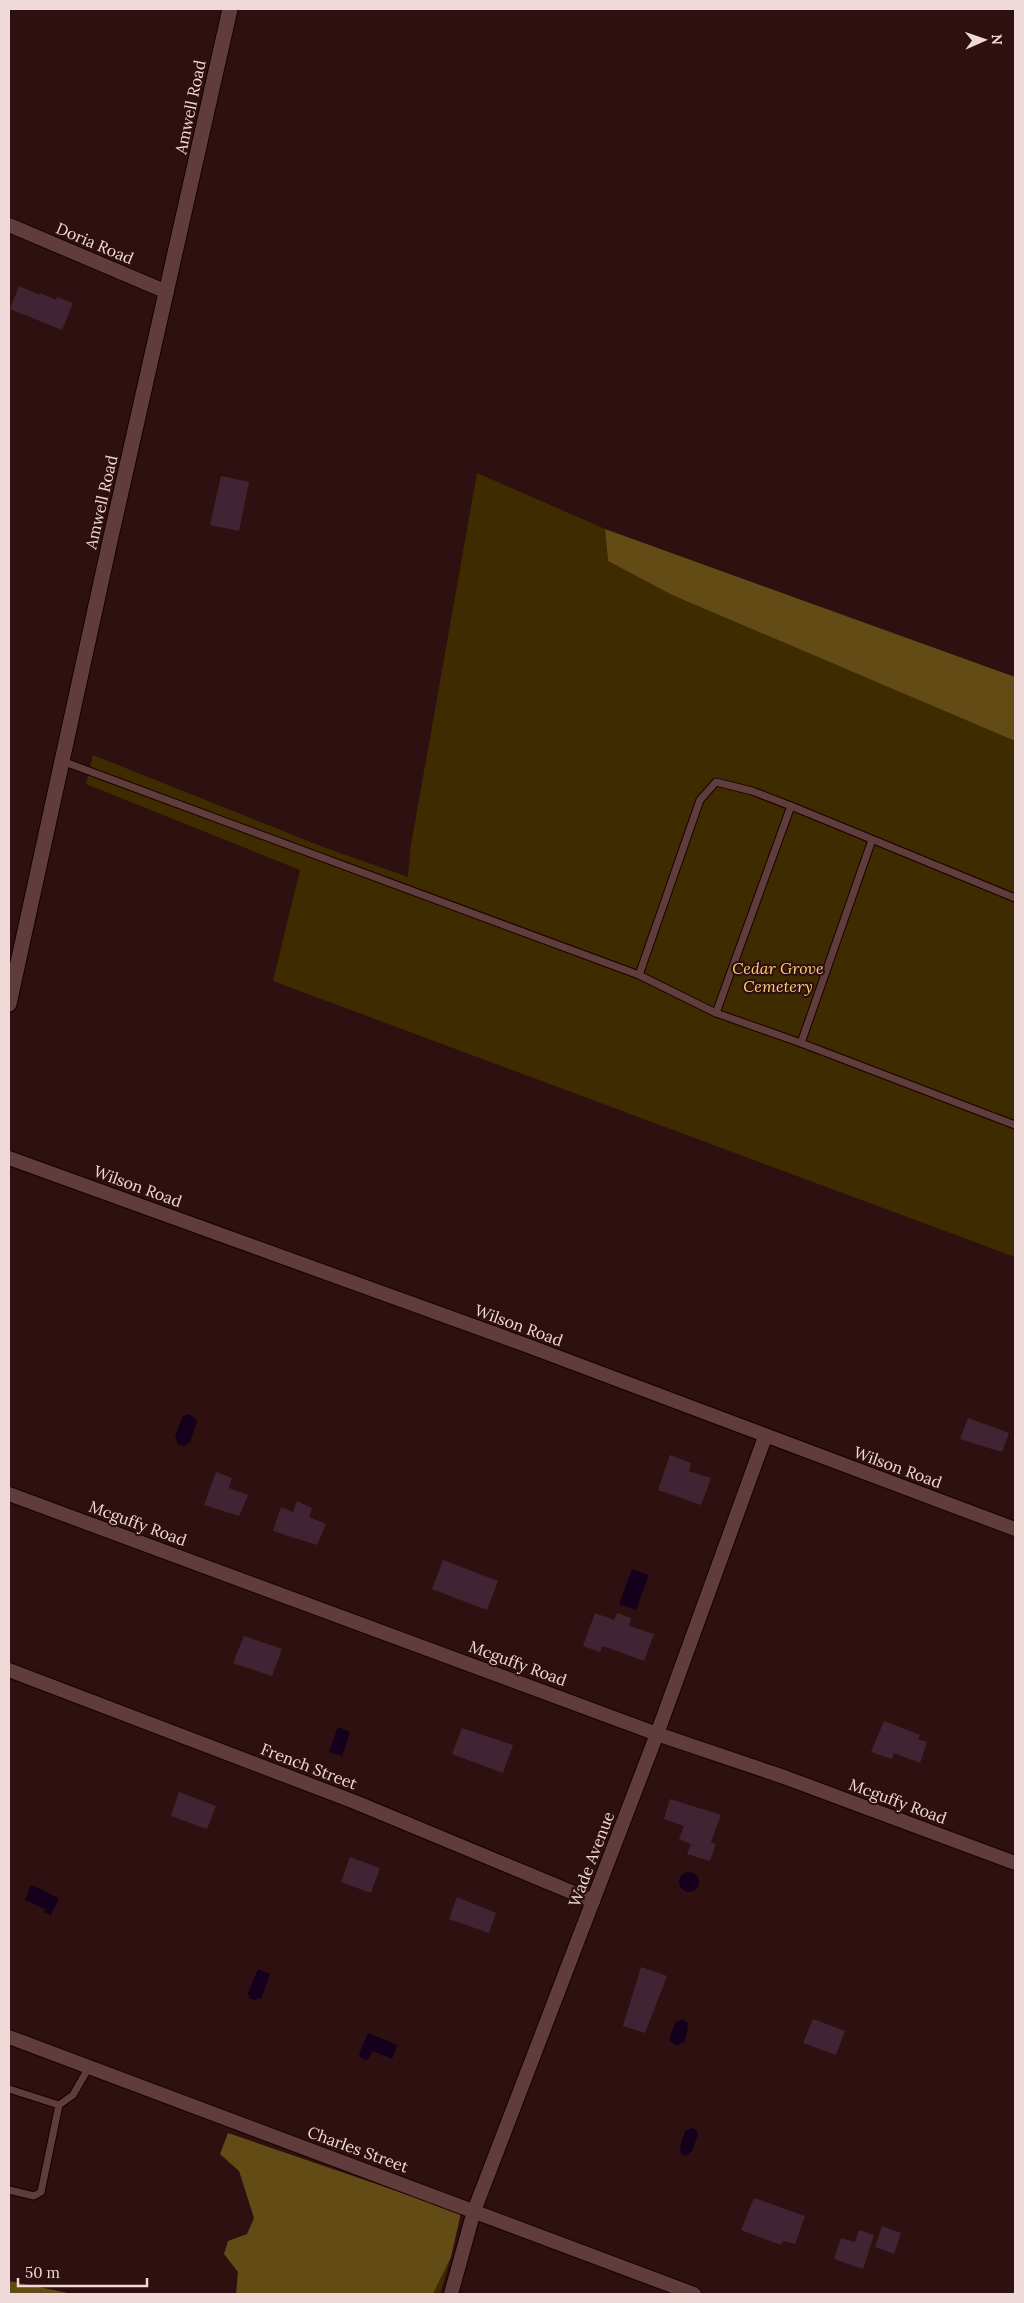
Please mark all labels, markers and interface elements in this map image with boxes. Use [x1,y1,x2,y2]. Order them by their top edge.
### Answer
north arrow [959,15,1009,65]
text: N [988,34,1006,45]
street label: Amwell Road [170,58,210,157]
street label: Doria Road [53,218,137,268]
street label: Amwell Road [80,453,122,552]
park label: Cedar Grove Cemetery [732,958,824,996]
street label: Wilson Road [91,1161,185,1211]
street label: Wilson Road [472,1300,566,1350]
street label: Wilson Road [851,1442,945,1492]
street label: Mcguffy Road [86,1496,190,1550]
street label: Mcguffy Road [466,1636,570,1690]
street label: French Street [258,1738,361,1794]
street label: Mcguffy Road [846,1774,950,1828]
street label: Wade Avenue [564,1808,618,1909]
street label: Charles Street [305,2121,412,2177]
scale bar [18,2256,146,2288]
text: 50 m [25,2263,60,2282]

